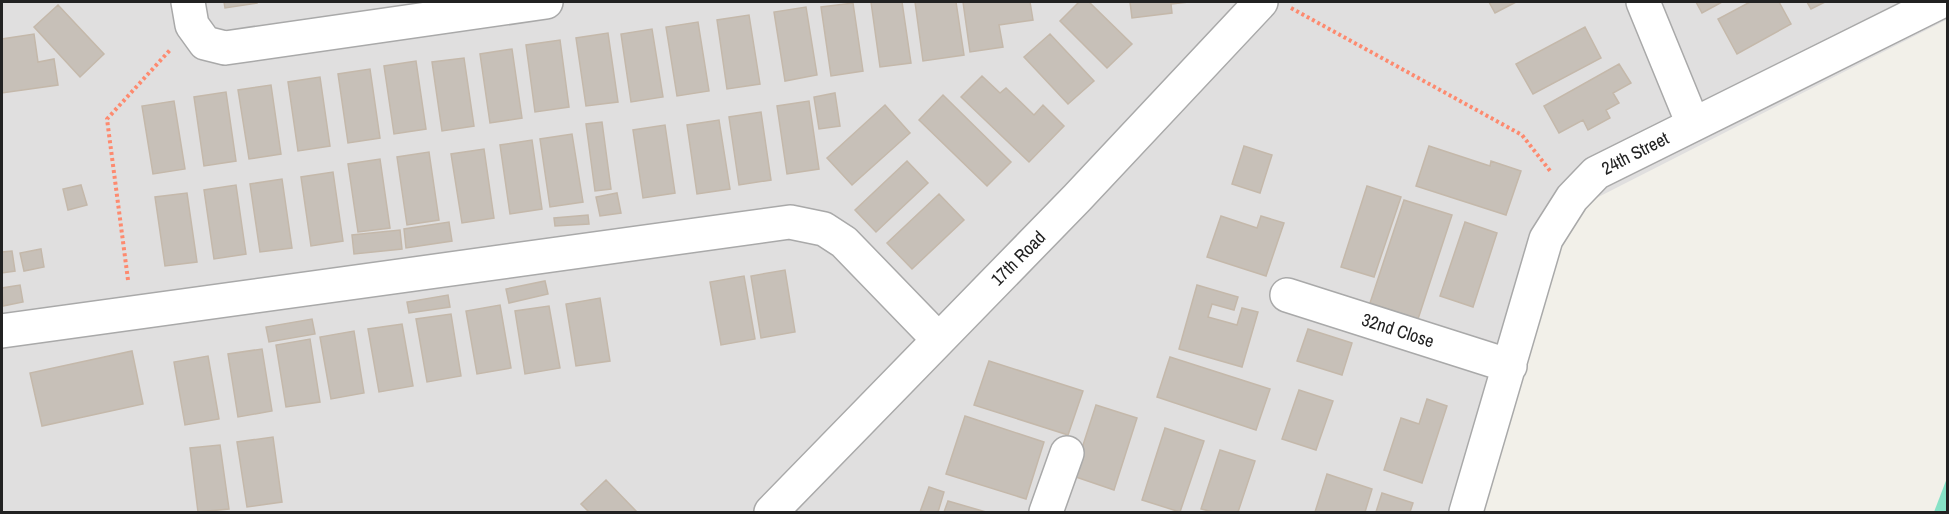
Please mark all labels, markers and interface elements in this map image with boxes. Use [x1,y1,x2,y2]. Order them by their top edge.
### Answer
street label: 24th Street [1597,125,1673,181]
street label: 17th Road [985,225,1051,291]
street label: 32nd Close [1359,307,1437,353]

